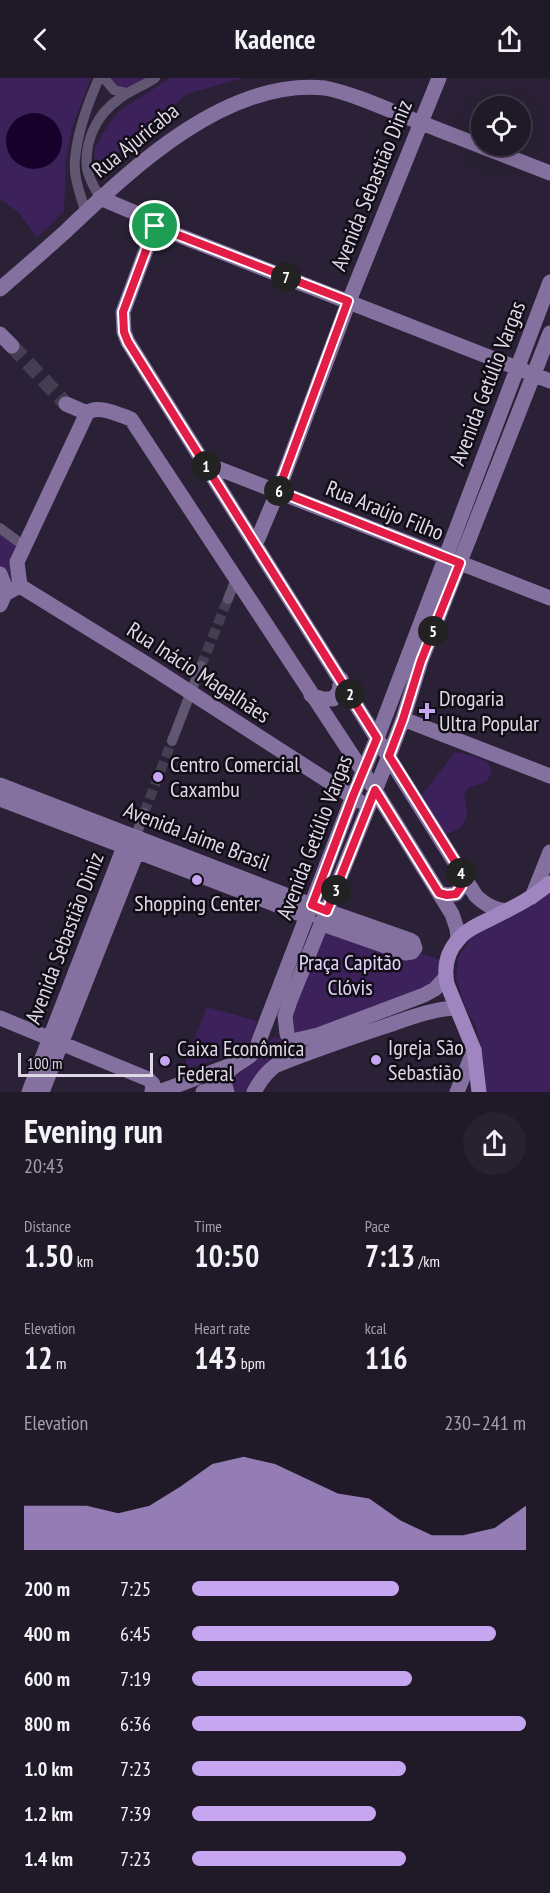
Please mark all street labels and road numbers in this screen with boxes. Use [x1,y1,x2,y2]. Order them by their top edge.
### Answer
street label: Avenida Sebastião Diniz [324,96,418,274]
street label: Rua Ajuricaba [86,97,184,183]
street label: Avenida Getúlio Vargas [443,297,531,469]
street label: Rua Araújo Filho [322,474,448,546]
street label: Rua Inácio Magalhães [122,615,276,729]
street label: Avenida Getúlio Vargas [270,751,358,923]
street label: Avenida Jaime Brasil [120,795,275,877]
street label: Avenida Sebastião Diniz [18,848,110,1028]

